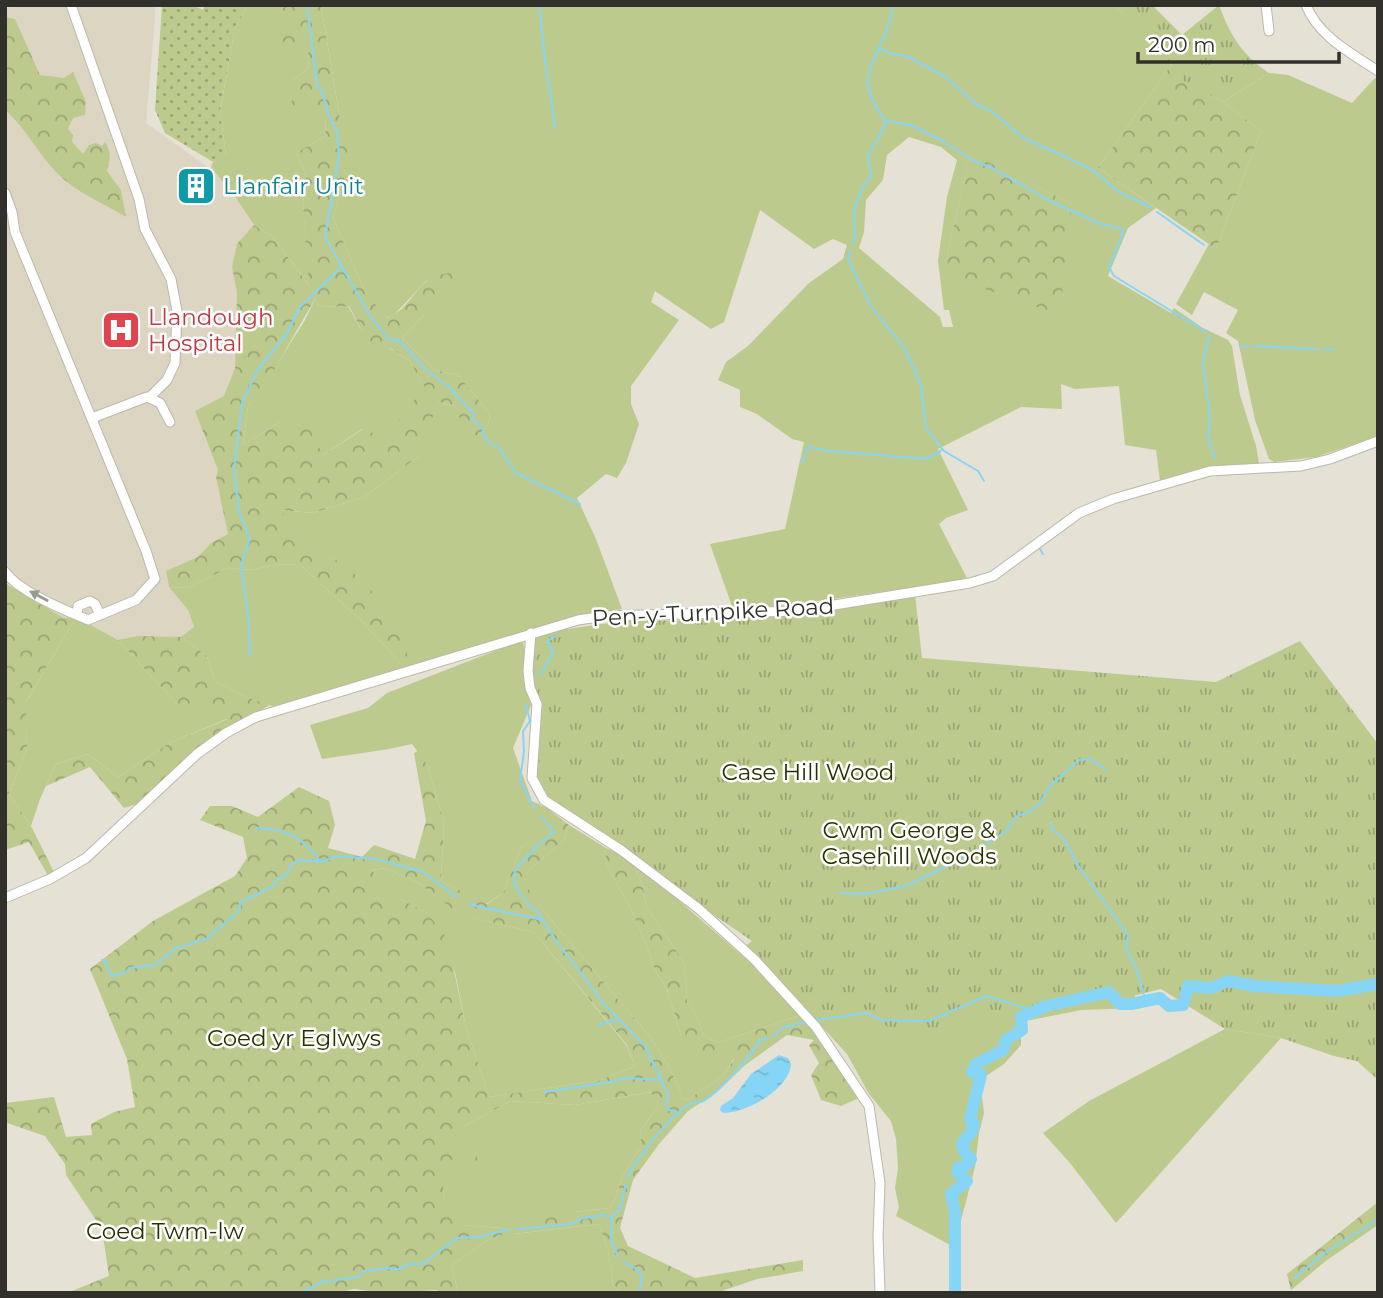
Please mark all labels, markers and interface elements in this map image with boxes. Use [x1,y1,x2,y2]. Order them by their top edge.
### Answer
scale bar [1138,21,1339,65]
text: 200 m [1148,32,1215,57]
building icon: Llanfair Unit [175,165,217,207]
place label: Llanfair Unit [223,172,364,200]
place label: Llandough Hospital [148,303,274,357]
hospital icon: Llandough Hospital [100,309,142,351]
one-way arrow [29,590,49,602]
street label: Pen-y-Turnpike Road [591,592,835,632]
park label: Case Hill Wood [722,758,894,786]
park label: Cwm George & Casehill Woods [822,816,996,870]
park label: Coed yr Eglwys [207,1024,381,1052]
park label: Coed Twm-lw [86,1217,245,1245]

